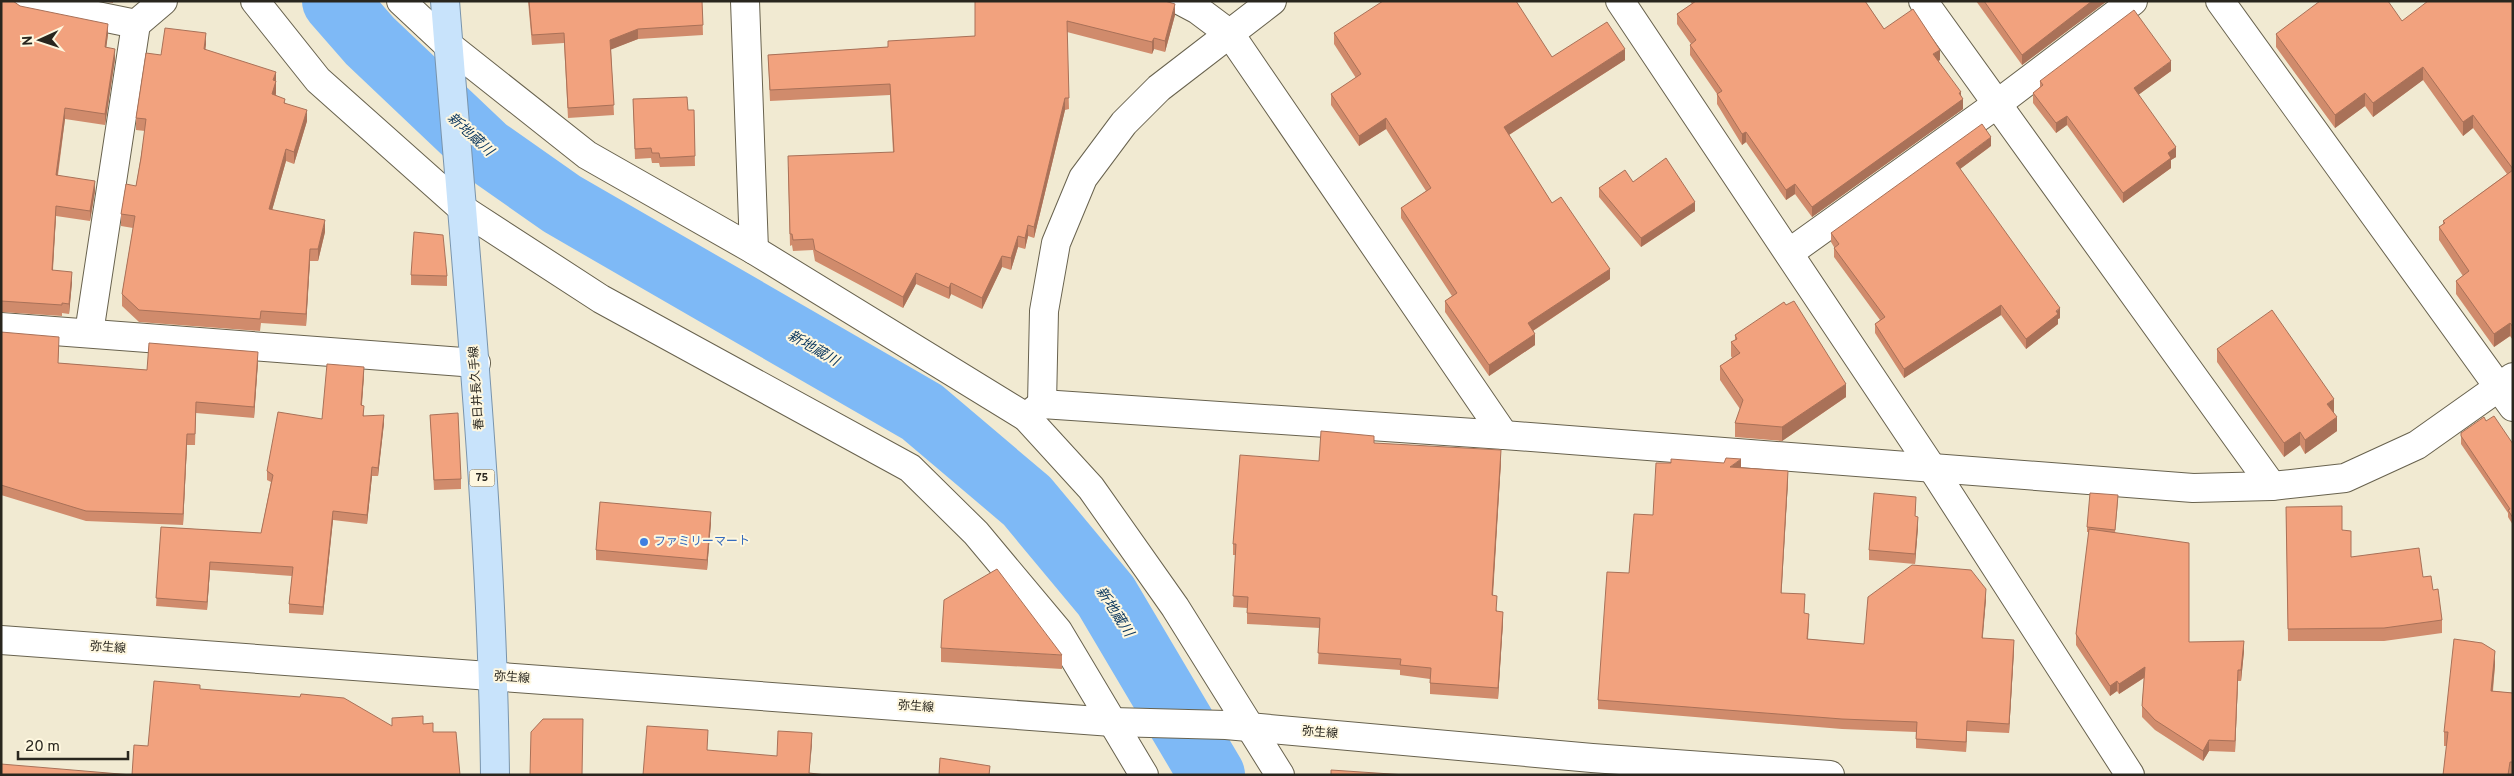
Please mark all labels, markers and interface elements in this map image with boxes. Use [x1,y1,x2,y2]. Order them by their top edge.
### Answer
north arrow [15,15,65,65]
text: N [20,35,37,46]
water label: 新地蔵川 [444,110,498,161]
water label: 新地蔵川 [785,328,843,371]
street label: 春日井長久手線 [466,346,488,430]
road number: 75 [470,469,494,486]
place label: ファミリーマート [654,534,750,550]
marker: ファミリーマート [638,536,650,548]
water label: 新地蔵川 [1092,584,1137,642]
street label: 弥生線 [89,639,127,657]
street label: 弥生線 [493,669,531,687]
street label: 弥生線 [897,698,935,716]
street label: 弥生線 [1301,723,1339,743]
scale bar [18,728,128,760]
text: 20 m [25,738,60,757]

